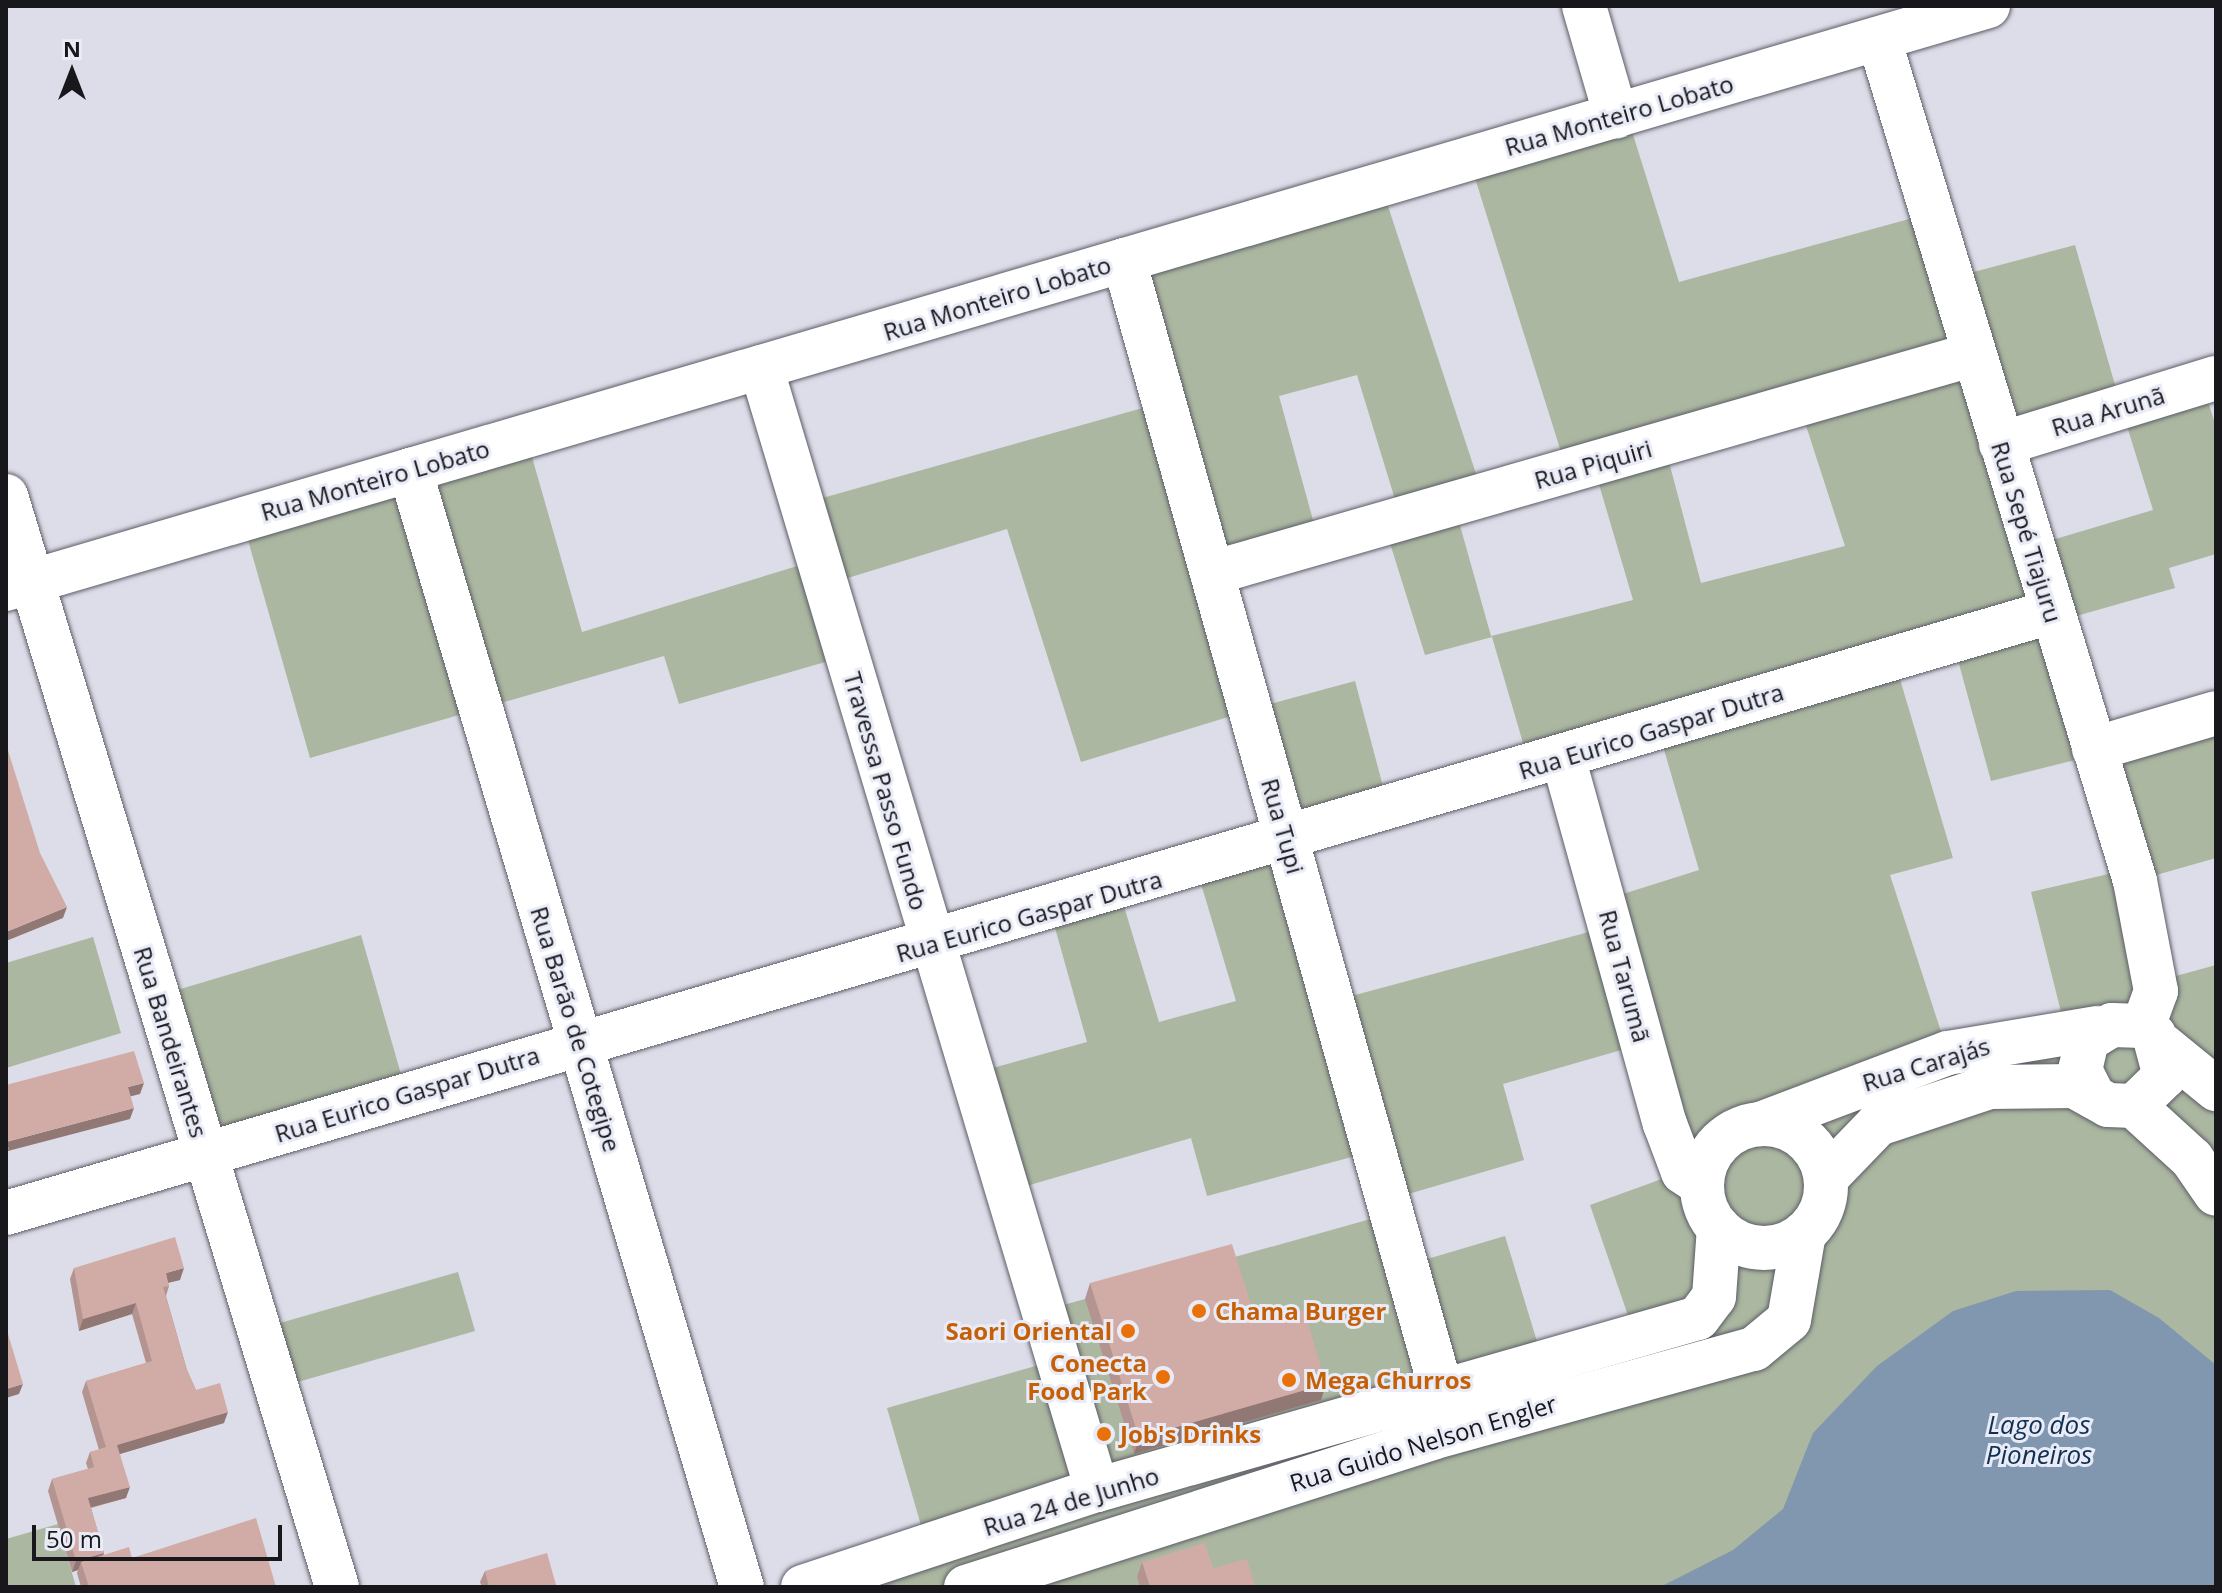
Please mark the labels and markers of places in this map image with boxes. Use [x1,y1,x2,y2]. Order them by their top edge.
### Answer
place label: Chama Burger [1215,1297,1386,1325]
marker: Chama Burger [1190,1302,1208,1320]
place label: Saori Oriental [945,1317,1112,1345]
marker: Saori Oriental [1119,1322,1137,1340]
place label: Conecta Food Park [1027,1349,1147,1405]
place label: Mega Churros [1305,1366,1472,1394]
marker: Conecta Food Park [1154,1368,1172,1386]
marker: Mega Churros [1280,1371,1298,1389]
place label: Job's Drinks [1120,1420,1261,1448]
marker: Job's Drinks [1095,1425,1113,1443]

